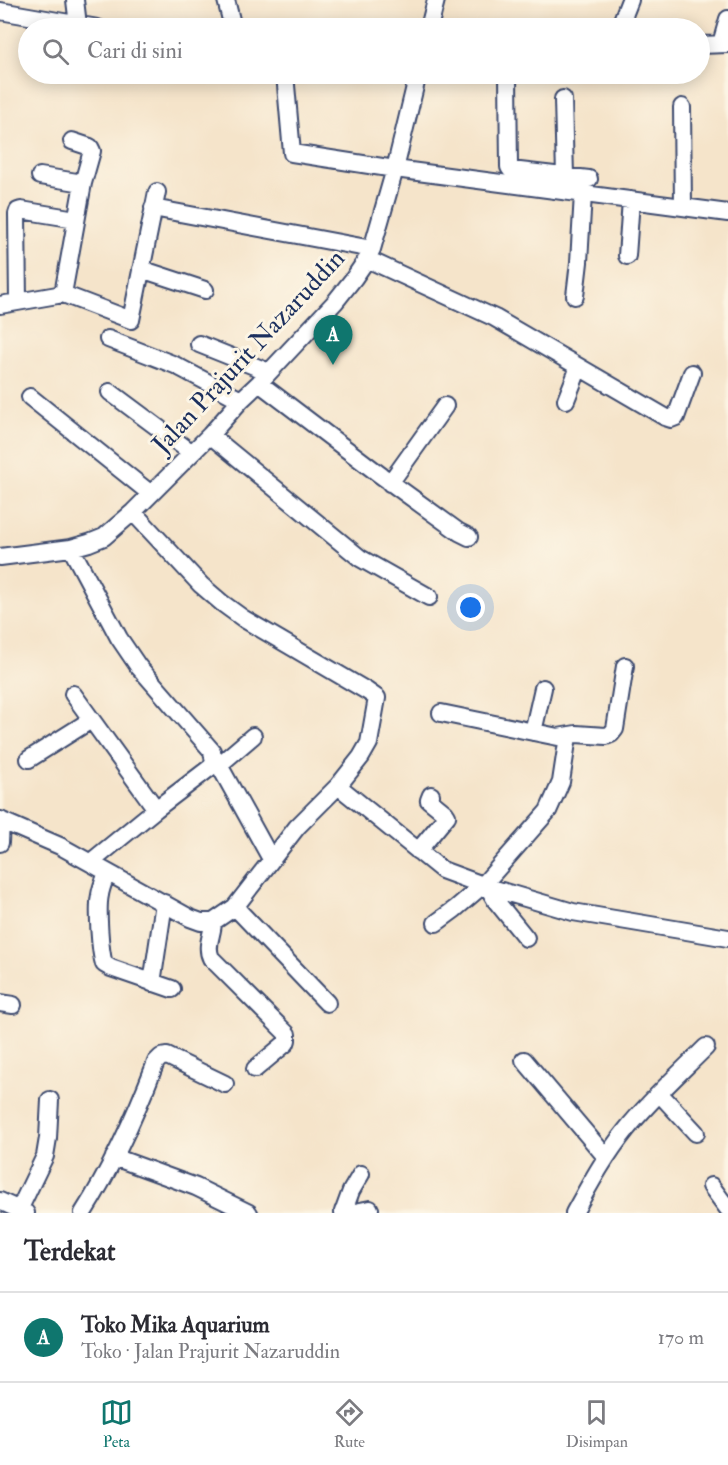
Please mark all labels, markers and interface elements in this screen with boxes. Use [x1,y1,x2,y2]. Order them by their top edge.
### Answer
search box [18,18,710,84]
icon: search [39,35,72,68]
text: Cari di sini [87,37,183,65]
street label: Jalan Prajurit Nazaruddin [145,243,352,461]
pin: A [314,316,352,365]
your location [456,593,485,622]
text: Terdekat [24,1236,115,1268]
text: Toko Mika Aquarium [81,1311,270,1339]
text: A [37,1325,50,1350]
text: 170 m [658,1325,704,1350]
text: Toko · Jalan Prajurit Nazaruddin [81,1339,340,1364]
tab: Peta [100,1396,133,1452]
tab: Rute [333,1396,366,1452]
tab: Disimpan [566,1396,628,1452]

